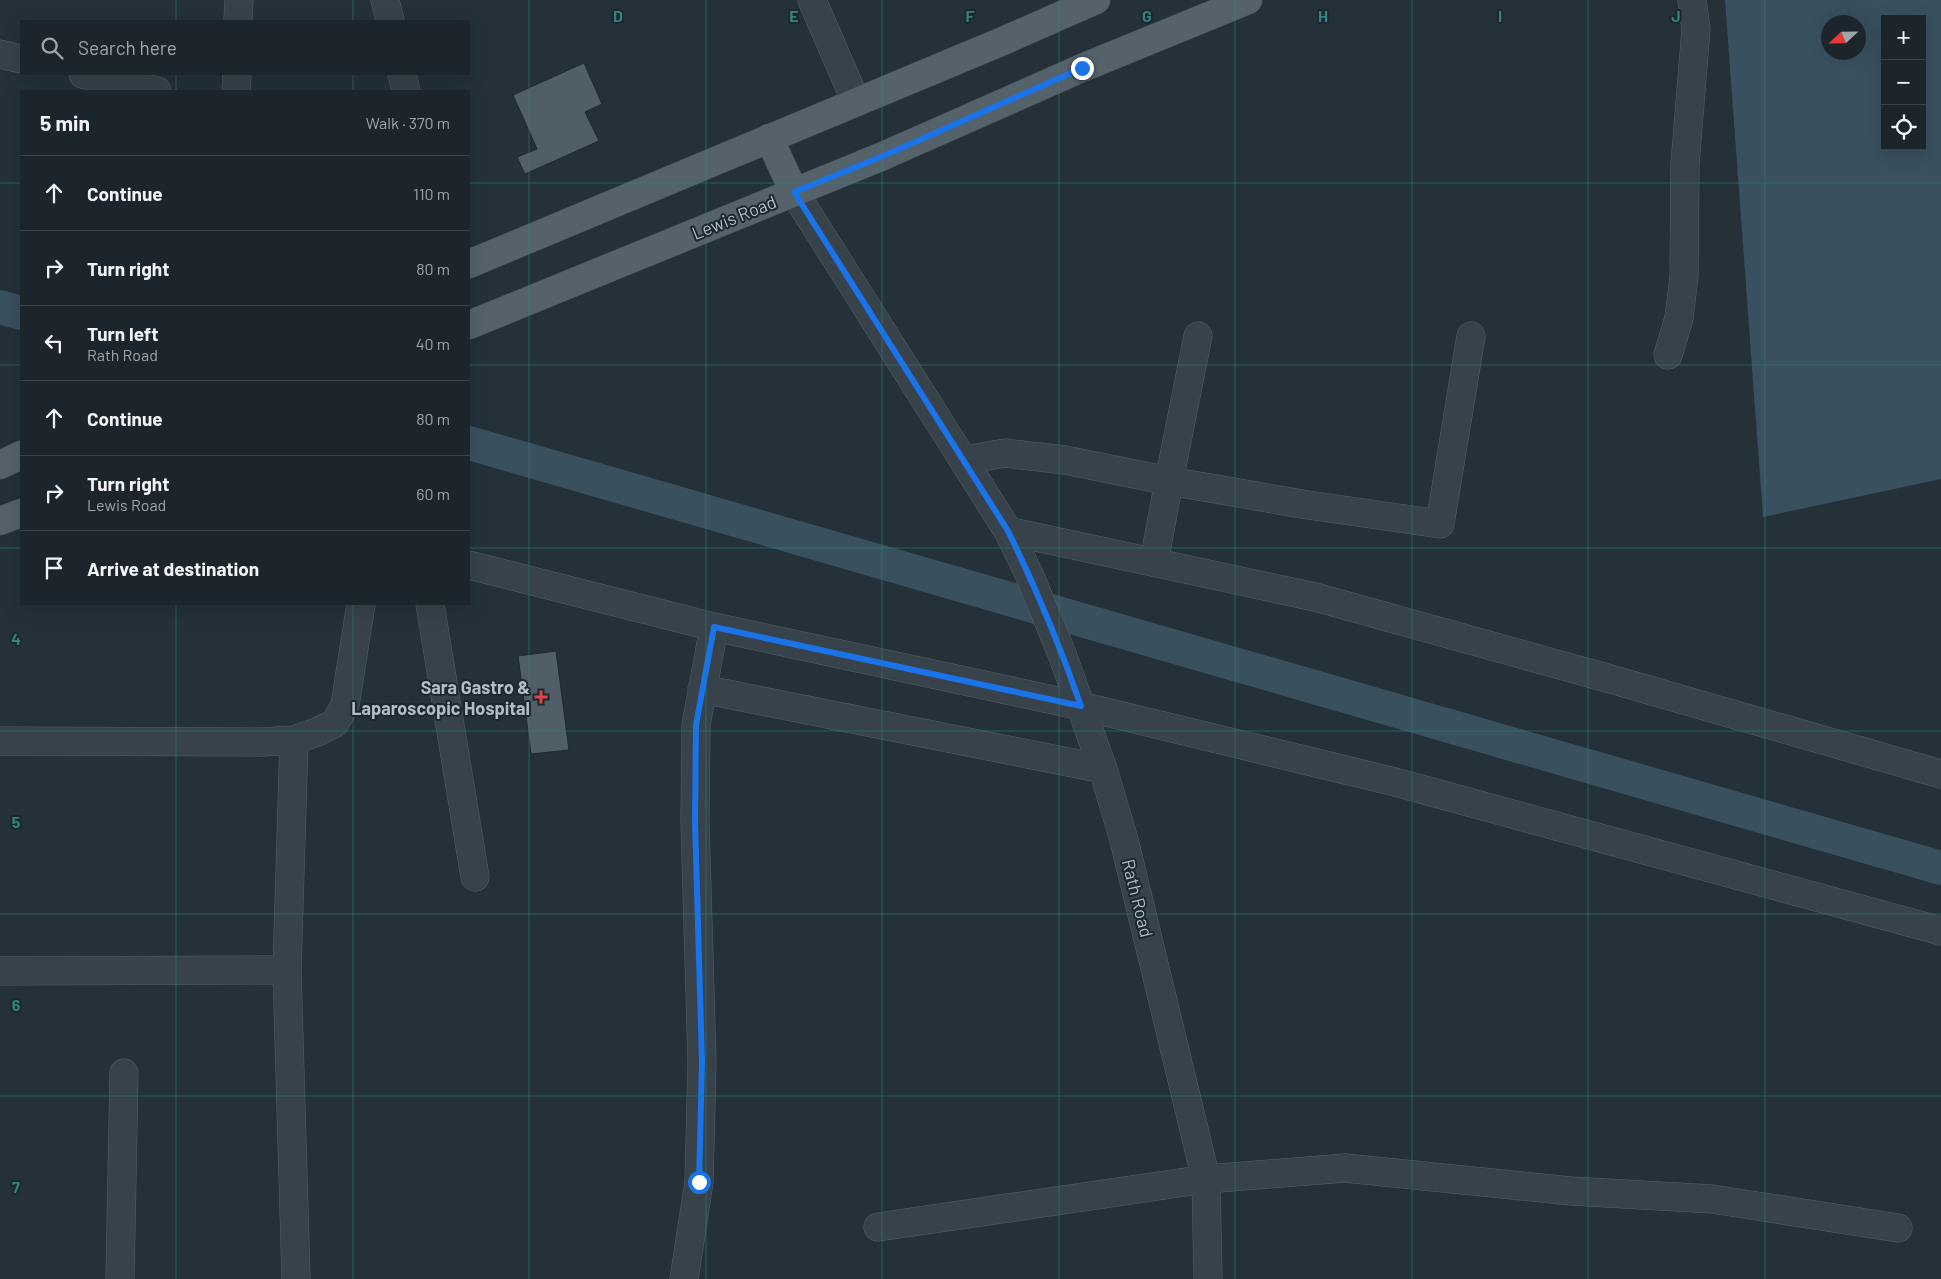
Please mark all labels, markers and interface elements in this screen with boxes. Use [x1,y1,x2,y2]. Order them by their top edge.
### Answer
text: D [613,6,623,25]
text: E [789,6,799,25]
text: F [966,6,975,25]
text: G [1142,6,1152,25]
text: H [1318,6,1328,25]
text: I [1498,6,1502,25]
text: J [1671,6,1681,25]
north arrow [1821,15,1866,60]
map controls [1881,15,1926,150]
button: + [1881,15,1926,60]
search box [20,20,470,75]
icon: search [38,34,66,62]
text: Search here [78,36,177,59]
route end [1071,57,1094,80]
button: − [1881,60,1926,105]
button: locate [1881,105,1926,150]
text: 5 min [40,110,90,135]
text: Walk · 370 m [366,113,450,132]
icon: ahead [40,179,68,207]
text: Continue [87,182,163,205]
text: 110 m [413,184,450,203]
street label: Lewis Road [689,190,779,244]
icon: right [40,254,68,282]
text: Turn right [87,257,169,280]
text: 80 m [416,259,450,278]
text: Turn left [87,322,158,345]
icon: left [40,329,68,357]
text: 40 m [416,334,450,353]
text: Rath Road [87,345,158,364]
icon: ahead [40,404,68,432]
text: Continue [87,407,163,430]
text: 80 m [416,409,450,428]
text: Turn right [87,472,169,495]
icon: right [40,479,68,507]
text: 60 m [416,484,450,503]
text: Lewis Road [87,495,166,514]
icon: arrive [40,554,68,582]
text: Arrive at destination [87,557,259,580]
text: 4 [11,629,21,648]
place label: Sara Gastro & Laparoscopic Hospital [351,676,530,719]
marker: Sara Gastro & Laparoscopic Hospital [534,690,548,704]
text: 5 [12,812,21,831]
street label: Rath Road [1118,857,1158,939]
text: 6 [12,995,21,1014]
route start [688,1171,711,1194]
text: 7 [12,1177,20,1196]

